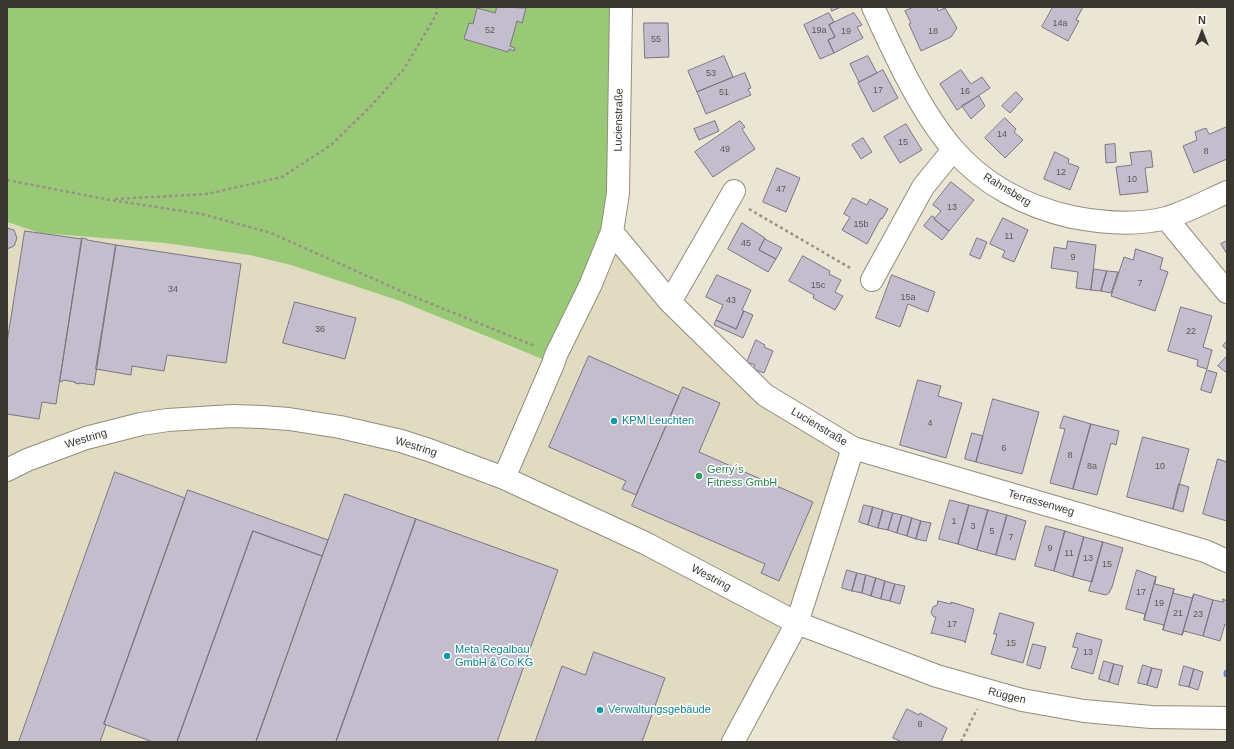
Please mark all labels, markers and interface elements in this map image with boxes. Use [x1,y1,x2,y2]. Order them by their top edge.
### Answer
north arrow [1182,12,1222,52]
text: N [1198,14,1206,26]
house number: 14a [1052,19,1068,29]
house number: 52 [485,26,495,36]
house number: 19a [811,26,827,36]
house number: 19 [841,27,851,37]
house number: 18 [928,27,938,37]
house number: 55 [651,35,661,45]
house number: 53 [706,69,716,79]
house number: 17 [873,86,883,96]
house number: 16 [960,87,970,97]
street label: Lucienstraße [612,88,626,152]
house number: 51 [719,88,729,98]
house number: 14 [997,130,1007,140]
house number: 15 [898,138,908,148]
house number: 49 [720,145,730,155]
house number: 8 [1203,147,1209,157]
house number: 12 [1056,168,1066,178]
street label: Rahnsberg [981,170,1033,210]
house number: 10 [1127,175,1137,185]
house number: 47 [776,185,786,195]
house number: 13 [947,203,957,213]
house number: 15b [853,220,869,230]
house number: 11 [1004,232,1014,242]
house number: 45 [741,239,751,249]
house number: 9 [1070,253,1076,263]
house number: 7 [1137,279,1143,289]
house number: 15c [811,281,825,291]
house number: 34 [168,285,178,295]
house number: 15a [900,293,916,303]
house number: 43 [726,296,736,306]
house number: 36 [315,325,325,335]
house number: 22 [1186,327,1196,337]
street label: Lucienstraße [788,405,850,449]
place label: KPM Leuchten [622,414,694,428]
marker: KPM Leuchten [609,416,619,426]
house number: 4 [927,419,933,429]
street label: Westring [63,426,109,452]
street label: Westring [393,434,439,460]
house number: 6 [1001,444,1007,454]
house number: 8 [1067,451,1073,461]
house number: 8a [1087,462,1097,472]
house number: 10 [1155,462,1165,472]
place label: Gerry´s Fitness GmbH [707,463,777,489]
marker: Gerry´s Fitness GmbH [694,471,704,481]
street label: Terrassenweg [1006,487,1076,519]
house number: 1 [951,517,957,527]
house number: 3 [970,522,976,532]
house number: 5 [989,527,995,537]
house number: 7 [1008,533,1014,543]
house number: 9 [1047,544,1053,554]
house number: 11 [1064,549,1074,559]
house number: 13 [1083,554,1093,564]
house number: 15 [1102,560,1112,570]
street label: Westring [689,562,733,594]
house number: 17 [1136,588,1146,598]
house number: 19 [1154,599,1164,609]
house number: 21 [1173,609,1183,619]
house number: 23 [1193,610,1203,620]
house number: 17 [947,620,957,630]
house number: 15 [1006,639,1016,649]
place label: Meta Regalbau GmbH & Co KG [455,643,533,669]
house number: 13 [1083,648,1093,658]
marker: Meta Regalbau GmbH & Co KG [442,651,452,661]
street label: Rüggen [987,685,1027,707]
place label: Verwaltungsgebäude [608,703,711,717]
marker: Verwaltungsgebäude [595,705,605,715]
house number: 8 [917,720,923,730]

